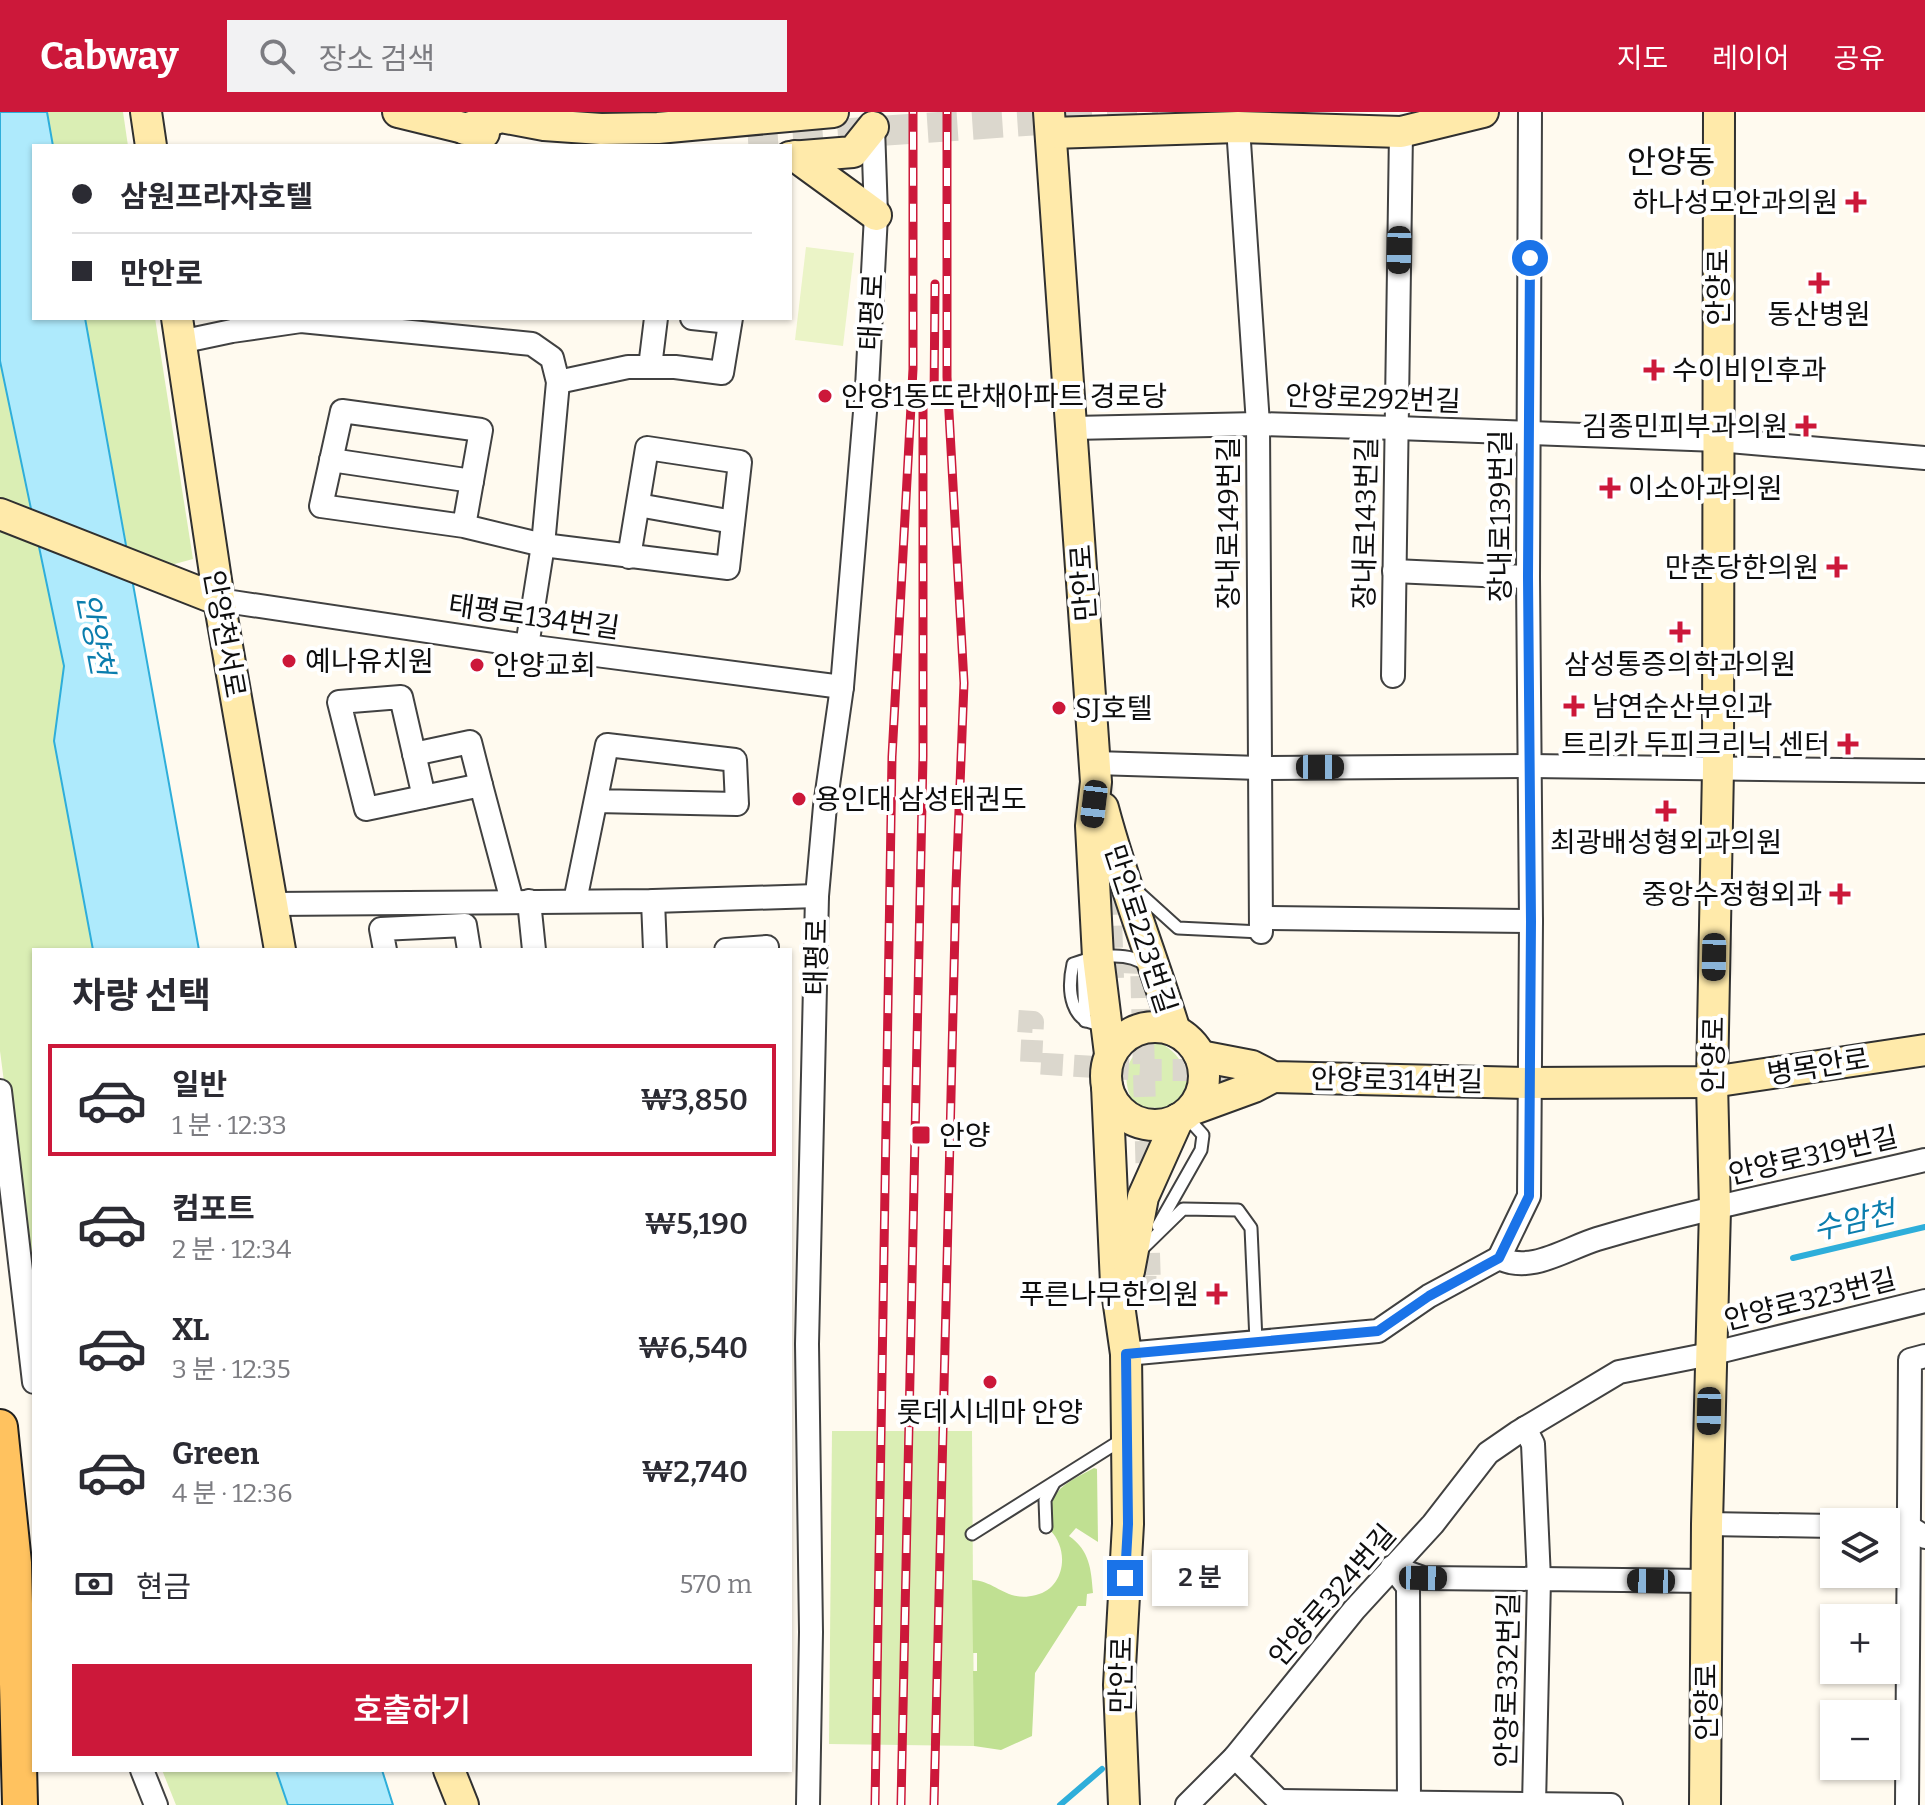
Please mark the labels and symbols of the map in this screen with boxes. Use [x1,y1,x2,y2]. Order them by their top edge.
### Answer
district label: 안양동 [1627,143,1715,181]
place label: 하나성모안과의원 [1632,186,1838,219]
marker: 하나성모안과의원 [1845,191,1867,213]
car [1387,226,1411,274]
route start [1512,240,1548,276]
street label: 안양로 [1702,248,1735,326]
marker: 동산병원 [1808,272,1830,294]
street label: 태평로 [853,273,890,351]
place label: 동산병원 [1767,298,1871,331]
place label: 수이비인후과 [1672,354,1827,387]
marker: 수이비인후과 [1643,359,1665,381]
street label: 안양로292번길 [1285,379,1461,418]
place label: 안양1동뜨란채아파트 경로당 [841,380,1167,413]
marker: 안양1동뜨란채아파트 경로당 [816,387,834,405]
place label: 김종민피부과의원 [1582,410,1788,443]
marker: 김종민피부과의원 [1795,415,1817,437]
street label: 장내로139번길 [1484,430,1517,602]
street label: 장내로143번길 [1347,436,1384,610]
street label: 장내로149번길 [1212,437,1245,609]
place label: 이소아과의원 [1628,472,1783,505]
marker: 이소아과의원 [1599,477,1621,499]
street label: 만안로 [1064,543,1103,623]
place label: 만춘당한의원 [1664,551,1819,584]
marker: 만춘당한의원 [1826,556,1848,578]
street label: 안양천서로 [197,568,252,700]
street label: 태평로134번길 [446,588,622,645]
water label: 안양천 [69,590,121,681]
marker: 삼성통증의학과의원 [1669,621,1691,643]
place label: 예나유치원 [305,645,434,678]
place label: 삼성통증의학과의원 [1564,648,1796,681]
place label: 안양교회 [493,649,596,682]
marker: 예나유치원 [280,652,298,670]
marker: 안양교회 [468,656,486,674]
place label: 남연순산부인과 [1592,690,1772,723]
place label: SJ호텔 [1075,692,1153,725]
marker: 남연순산부인과 [1563,695,1585,717]
marker: SJ호텔 [1050,699,1068,717]
place label: 트리카 두피크리닉 센터 [1561,728,1830,761]
marker: 트리카 두피크리닉 센터 [1837,733,1859,755]
car [1296,755,1344,779]
car [1079,779,1109,829]
place label: 용인대 삼성태권도 [815,783,1027,816]
marker: 용인대 삼성태권도 [790,790,808,808]
marker: 최광배성형외과의원 [1655,800,1677,822]
place label: 최광배성형외과의원 [1550,826,1782,859]
street label: 만안로223번길 [1098,841,1183,1018]
place label: 중앙수정형외과 [1642,878,1822,911]
marker: 중앙수정형외과 [1829,883,1851,905]
street label: 태평로 [799,918,834,996]
car [1702,933,1726,981]
street label: 안양로 [1696,1016,1731,1094]
street label: 병목안로 [1765,1042,1872,1091]
street label: 안양로314번길 [1310,1062,1484,1099]
place label: 안양 [939,1119,991,1152]
street label: 안양로319번길 [1725,1120,1901,1191]
marker: 안양 [910,1124,932,1146]
water label: 수암천 [1810,1193,1902,1248]
street label: 안양로323번길 [1721,1262,1899,1337]
place label: 푸른나무한의원 [1019,1278,1199,1311]
marker: 푸른나무한의원 [1206,1283,1228,1305]
marker: 롯데시네마 안양 [981,1373,999,1391]
car [1697,1387,1721,1435]
place label: 롯데시네마 안양 [897,1396,1083,1429]
street label: 안양로324번길 [1262,1518,1403,1673]
callout: 2 분 [1153,1550,1249,1606]
route end [1107,1560,1143,1596]
car [1399,1566,1447,1590]
car [1627,1569,1675,1593]
street label: 안양로332번길 [1489,1592,1526,1768]
street label: 만안로 [1104,1636,1139,1714]
street label: 안양로 [1690,1663,1723,1741]

